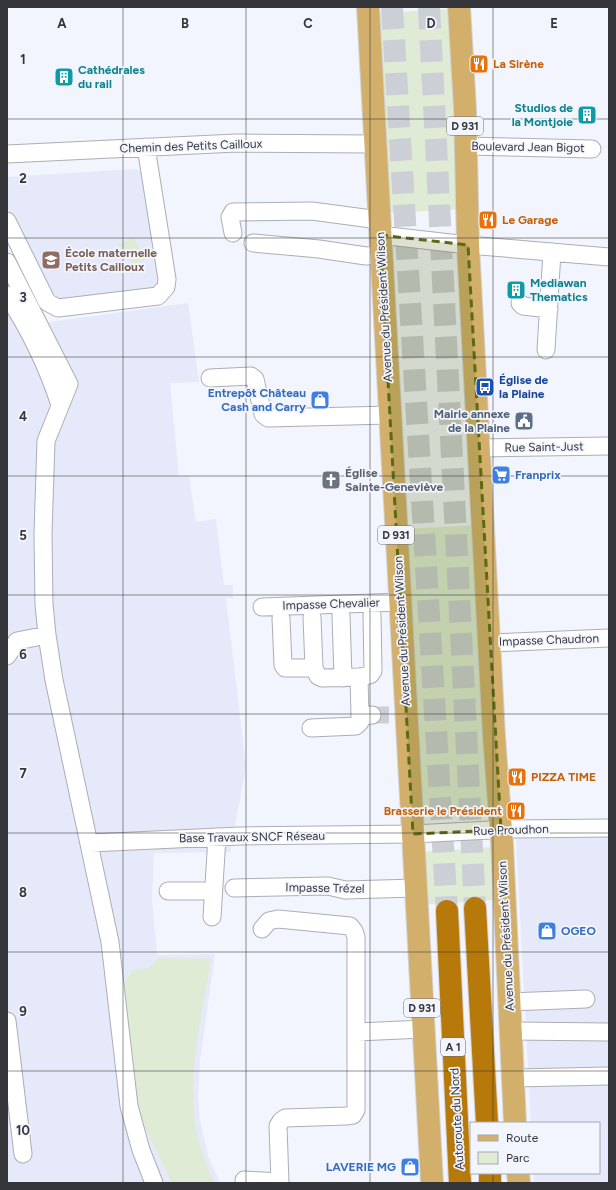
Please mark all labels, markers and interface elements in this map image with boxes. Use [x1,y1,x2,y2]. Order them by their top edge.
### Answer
text: A [57,16,67,31]
text: B [181,16,189,31]
text: C [303,16,313,31]
text: D [426,16,436,31]
text: E [550,16,558,31]
text: 1 [20,52,26,67]
restaurant icon: La Sirène [468,53,490,75]
place label: La Sirène [493,57,544,71]
place label: Cathédrales du rail [78,63,145,91]
building icon: Cathédrales du rail [53,66,75,88]
place label: Studios de la Montjoie [512,101,573,129]
building icon: Studios de la Montjoie [576,104,598,126]
road number: D 931 [447,117,483,135]
street label: Chemin des Petits Cailloux [119,137,263,155]
street label: Boulevard Jean Bigot [471,139,585,155]
text: 2 [19,171,27,186]
restaurant icon: Le Garage [477,209,499,231]
place label: Le Garage [502,213,558,227]
street label: Avenue du Président Wilson [373,231,395,382]
place label: École maternelle Petits Cailloux [65,246,157,274]
school or university icon: École maternelle Petits Cailloux [40,249,62,271]
place label: Mediawan Thematics [530,276,588,304]
building icon: Mediawan Thematics [505,279,527,301]
text: 3 [19,290,27,305]
place label: Église de la Plaine [499,373,549,401]
bus stop icon: Église de la Plaine [474,376,496,398]
place label: Entrepôt Château Cash and Carry [208,386,306,414]
shop icon: Entrepôt Château Cash and Carry [309,389,331,411]
place label: Mairie annexe de la Plaine [434,407,510,435]
text: 4 [19,409,27,424]
public building icon: Mairie annexe de la Plaine [513,410,535,432]
street label: Rue Saint-Just [504,439,584,455]
supermarket icon: Franprix [490,464,512,486]
place label: Église Sainte-Geneviève [345,466,443,494]
place label: Franprix [515,468,561,482]
church icon: Église Sainte-Geneviève [320,469,342,491]
road number: D 931 [378,526,414,544]
text: 5 [19,528,27,543]
street label: Avenue du Président Wilson [391,555,413,706]
street label: Impasse Chevalier [282,595,380,613]
street label: Impasse Chaudron [499,631,600,649]
text: 6 [19,647,27,662]
text: 7 [19,766,27,781]
restaurant icon: PIZZA TIME [506,766,528,788]
place label: PIZZA TIME [531,770,596,784]
restaurant icon: Brasserie le Président [505,800,527,822]
place label: Brasserie le Président [384,804,502,818]
street label: Rue Proudhon [473,822,549,838]
street label: Base Travaux SNCF Réseau [179,829,325,845]
street label: Avenue du Président Wilson [495,860,517,1011]
street label: Impasse Trézel [285,880,365,896]
text: 8 [19,885,27,900]
shop icon: OGEO [536,920,558,942]
place label: OGEO [561,924,596,938]
road number: D 931 [404,999,440,1017]
text: 9 [19,1004,27,1019]
road number: A 1 [441,1038,465,1056]
street label: Autoroute du Nord [447,1068,467,1170]
legend [470,1122,600,1174]
text: 10 [16,1123,30,1138]
text: Route [506,1131,539,1145]
text: Parc [506,1151,530,1165]
shop icon: LAVERIE MG [399,1156,421,1178]
place label: LAVERIE MG [326,1160,396,1174]

